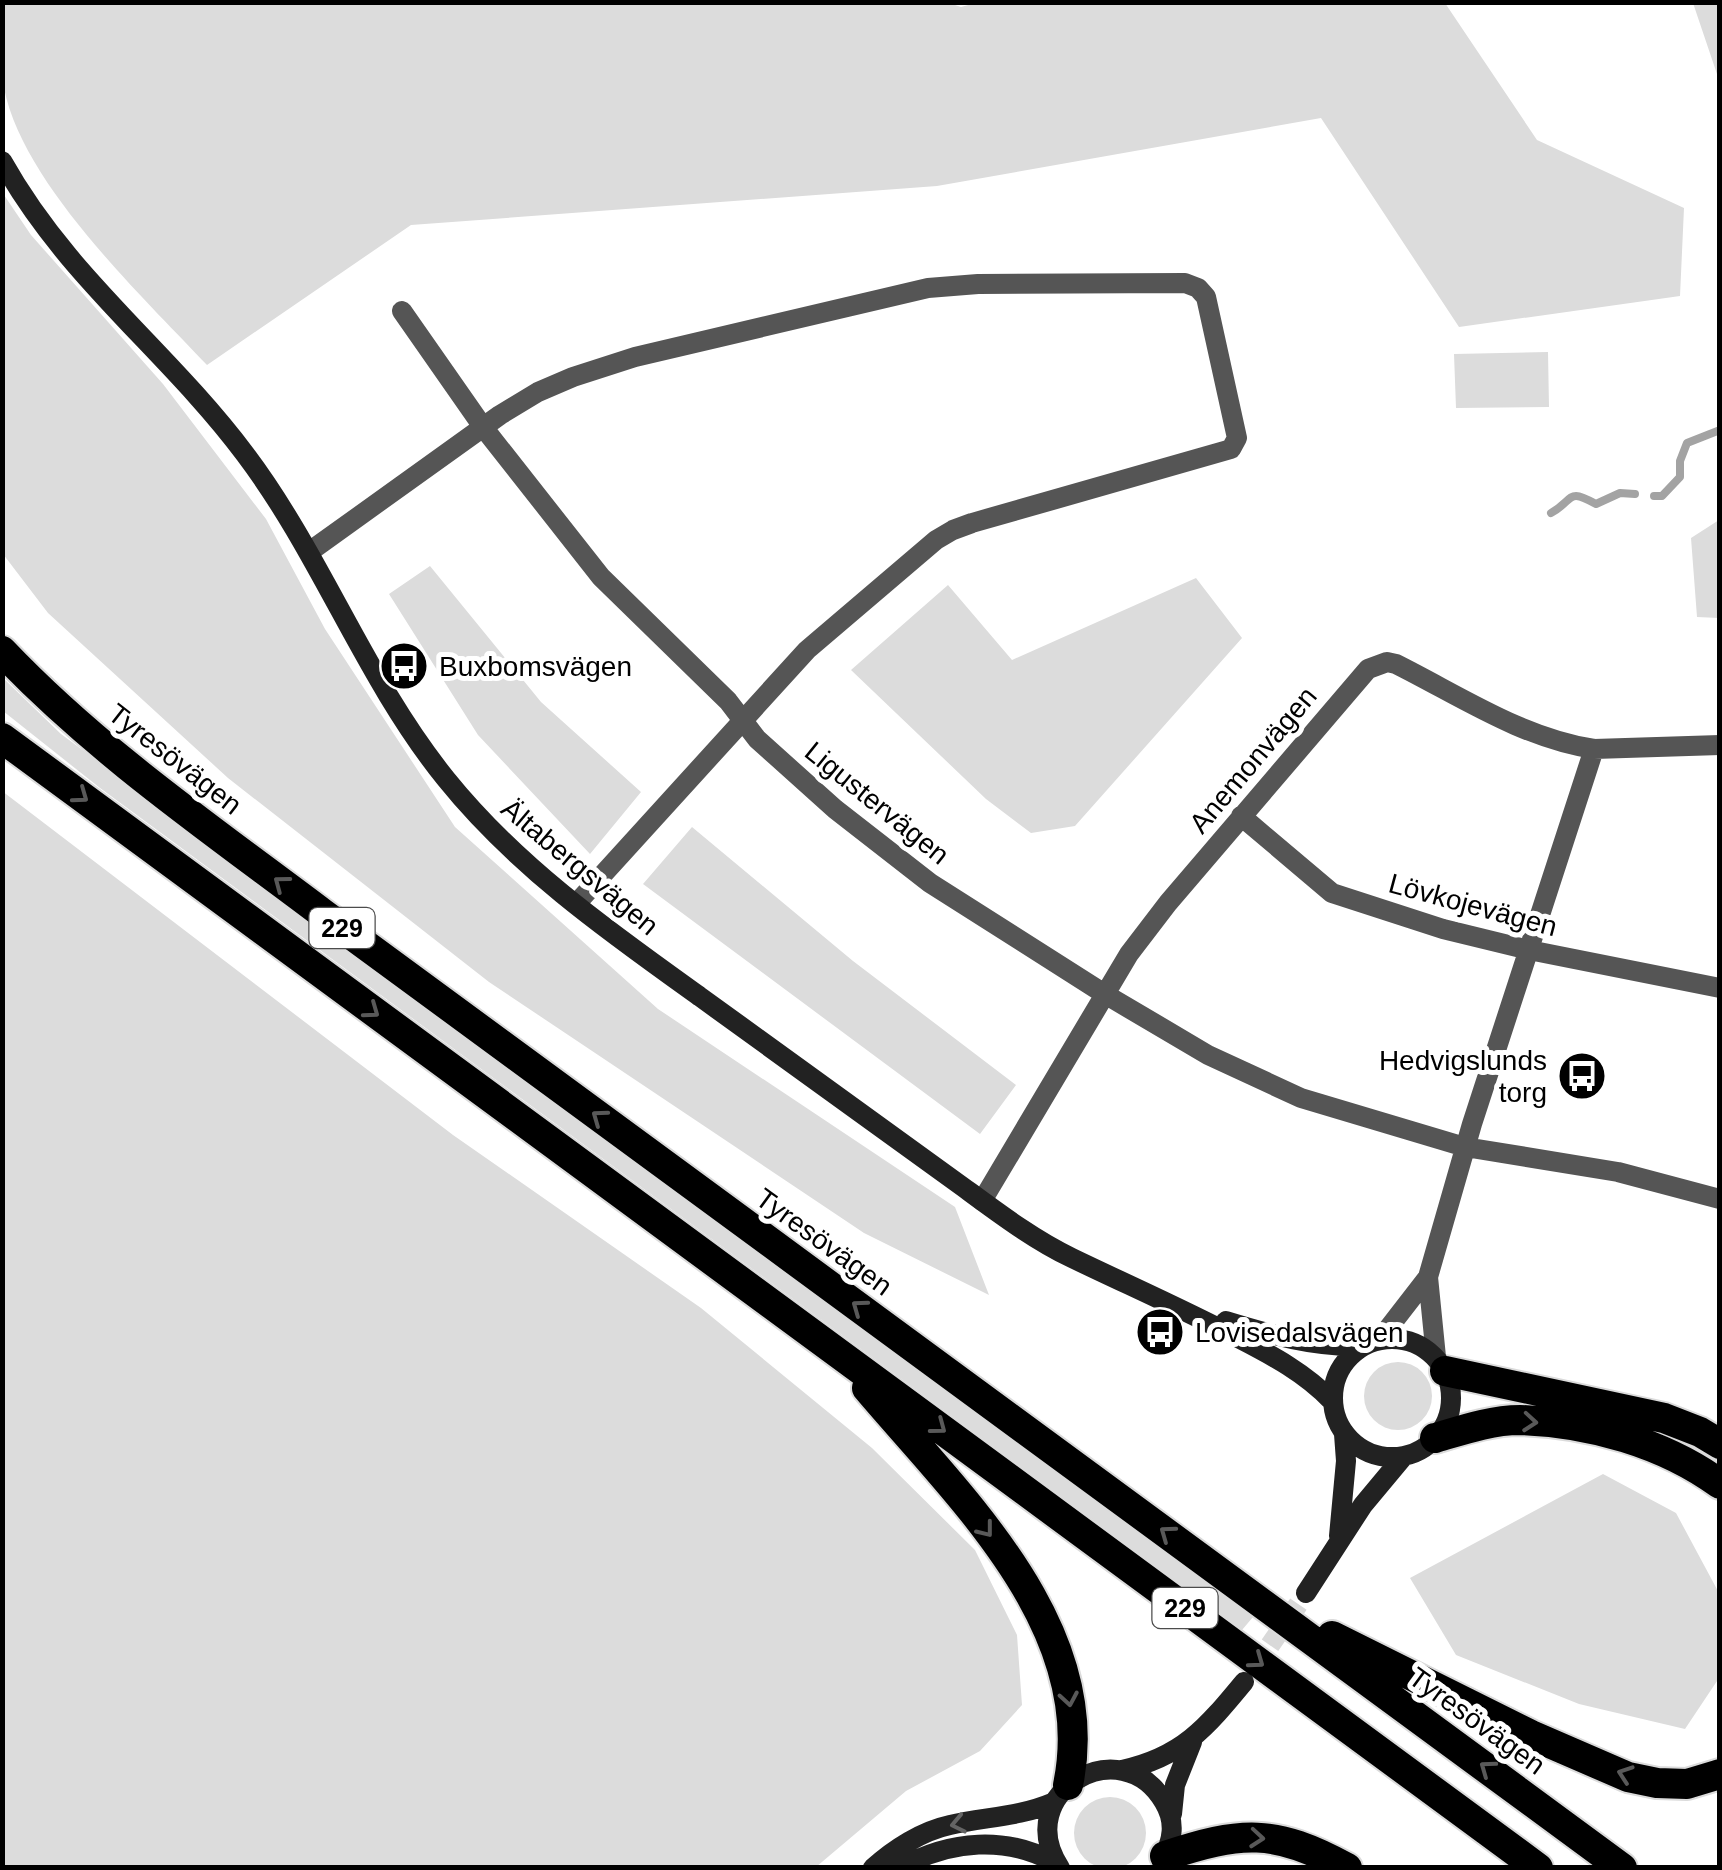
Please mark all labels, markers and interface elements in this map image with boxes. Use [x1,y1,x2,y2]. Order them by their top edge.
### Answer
bus stop icon: Buxbomsvägen [378,640,430,692]
place label: Buxbomsvägen [439,651,632,682]
street label: Anemonvägen [1183,681,1323,839]
street label: Tyresövägen [102,697,248,821]
street label: Ligustervägen [799,736,955,870]
one-way arrow [70,785,88,802]
street label: Ältabergsvägen [496,793,664,941]
street label: Lövkojevägen [1386,868,1560,942]
one-way arrow [274,877,292,894]
road number: 229 [310,908,374,948]
one-way arrow [361,999,379,1016]
place label: Hedvigslunds torg [1379,1045,1547,1108]
bus stop icon: Hedvigslunds torg [1556,1050,1608,1102]
one-way arrow [592,1112,610,1129]
street label: Tyresövägen [750,1182,898,1302]
one-way arrow [852,1302,870,1319]
bus stop icon: Lovisedalsvägen [1134,1306,1186,1358]
place label: Lovisedalsvägen [1195,1317,1404,1348]
one-way arrow [1523,1411,1539,1433]
one-way arrow [928,1415,946,1432]
one-way arrow [974,1518,991,1536]
one-way arrow [1160,1527,1178,1544]
road number: 229 [1152,1588,1218,1628]
one-way arrow [1246,1650,1264,1667]
street label: Tyresövägen [1403,1661,1551,1781]
one-way arrow [1058,1691,1079,1707]
one-way arrow [1480,1763,1498,1780]
one-way arrow [1617,1766,1634,1786]
one-way arrow [950,1813,967,1834]
one-way arrow [1250,1827,1266,1848]

